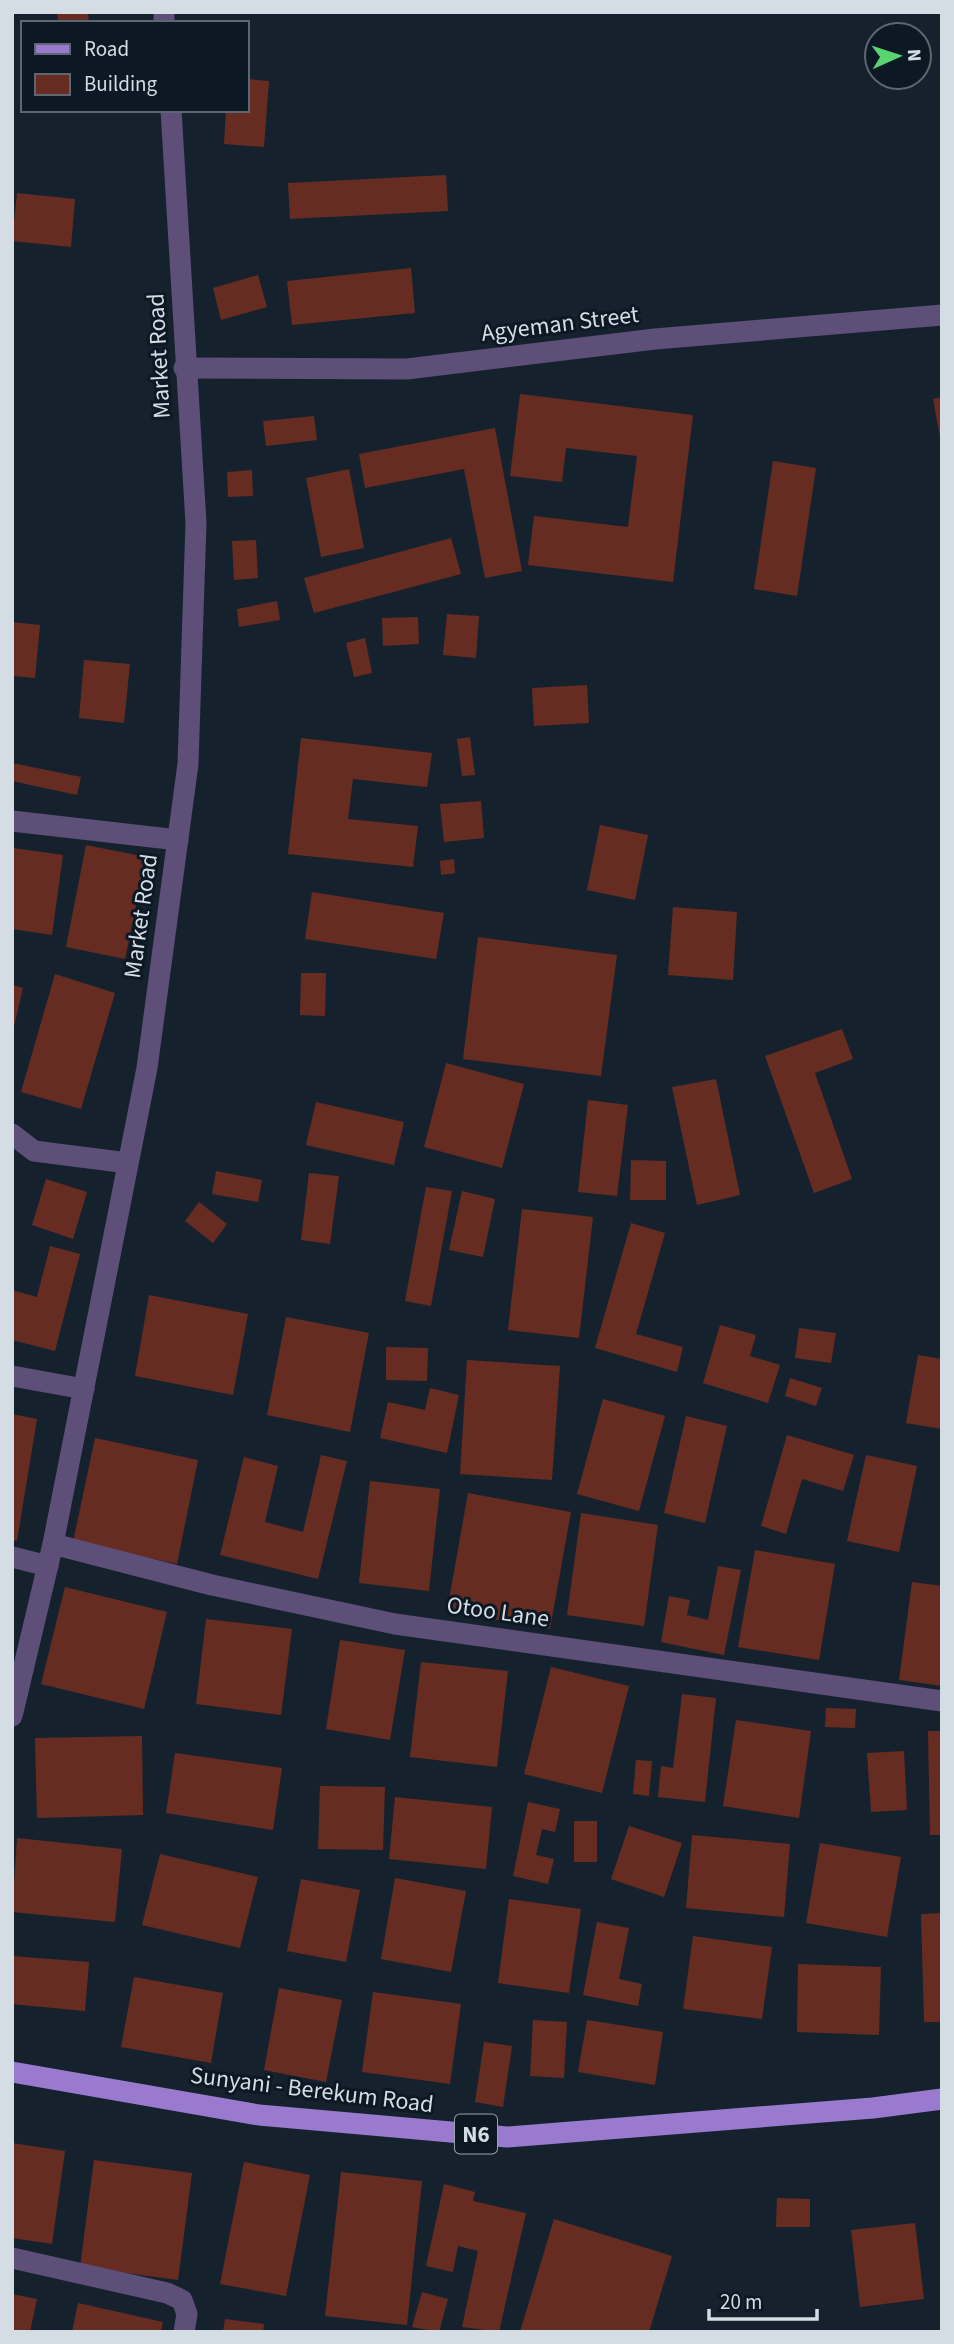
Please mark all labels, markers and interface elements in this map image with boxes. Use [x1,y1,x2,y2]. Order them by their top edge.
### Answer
legend [21,21,248,112]
north arrow [863,21,933,91]
text: Road [84,34,129,64]
text: N [900,48,927,62]
text: Building [84,69,158,99]
street label: Market Road [138,292,180,420]
street label: Agyeman Street [479,297,641,351]
street label: Market Road [115,851,167,981]
street label: Otoo Lane [444,1587,552,1637]
street label: Sunyani - Berekum Road [188,2058,436,2122]
road number: N6 [455,2114,497,2154]
scale bar [709,2278,818,2322]
text: 20 m [720,2287,762,2317]

